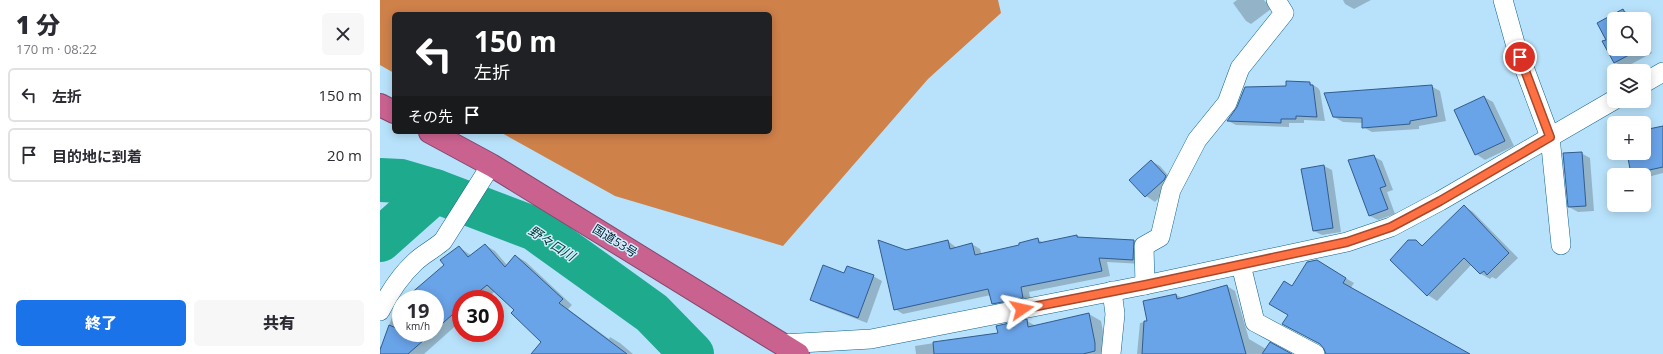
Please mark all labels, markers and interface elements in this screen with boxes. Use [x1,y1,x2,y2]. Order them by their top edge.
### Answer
text: 1 分 [16,8,60,41]
map controls [1607,12,1651,212]
button: search [1607,12,1651,56]
button: close [322,13,364,55]
text: 150 m [474,22,557,60]
icon: left [408,28,460,80]
text: 170 m · 08:22 [16,40,97,58]
pin [1503,40,1537,74]
icon: arrive [1509,46,1531,68]
text: 左折 [474,60,510,84]
button: layers [1607,64,1651,108]
icon: left [18,84,40,106]
text: 150 m [318,85,362,105]
text: 左折 [52,86,82,106]
icon: arrive [461,104,483,126]
text: その先 [408,106,453,126]
button: + [1607,116,1651,160]
icon: arrive [18,144,40,166]
text: 20 m [327,145,362,165]
text: 目的地に到着 [52,146,142,166]
button: − [1607,168,1651,212]
street label: 国道53号 [590,220,641,261]
water label: 野々口川 [525,221,580,266]
position arrow [1001,288,1043,330]
speed limit sign: 30 [452,290,504,342]
text: 19 [407,297,429,324]
button: 終了 [16,300,186,346]
button: 共有 [194,300,364,346]
text: km/h [406,319,430,333]

